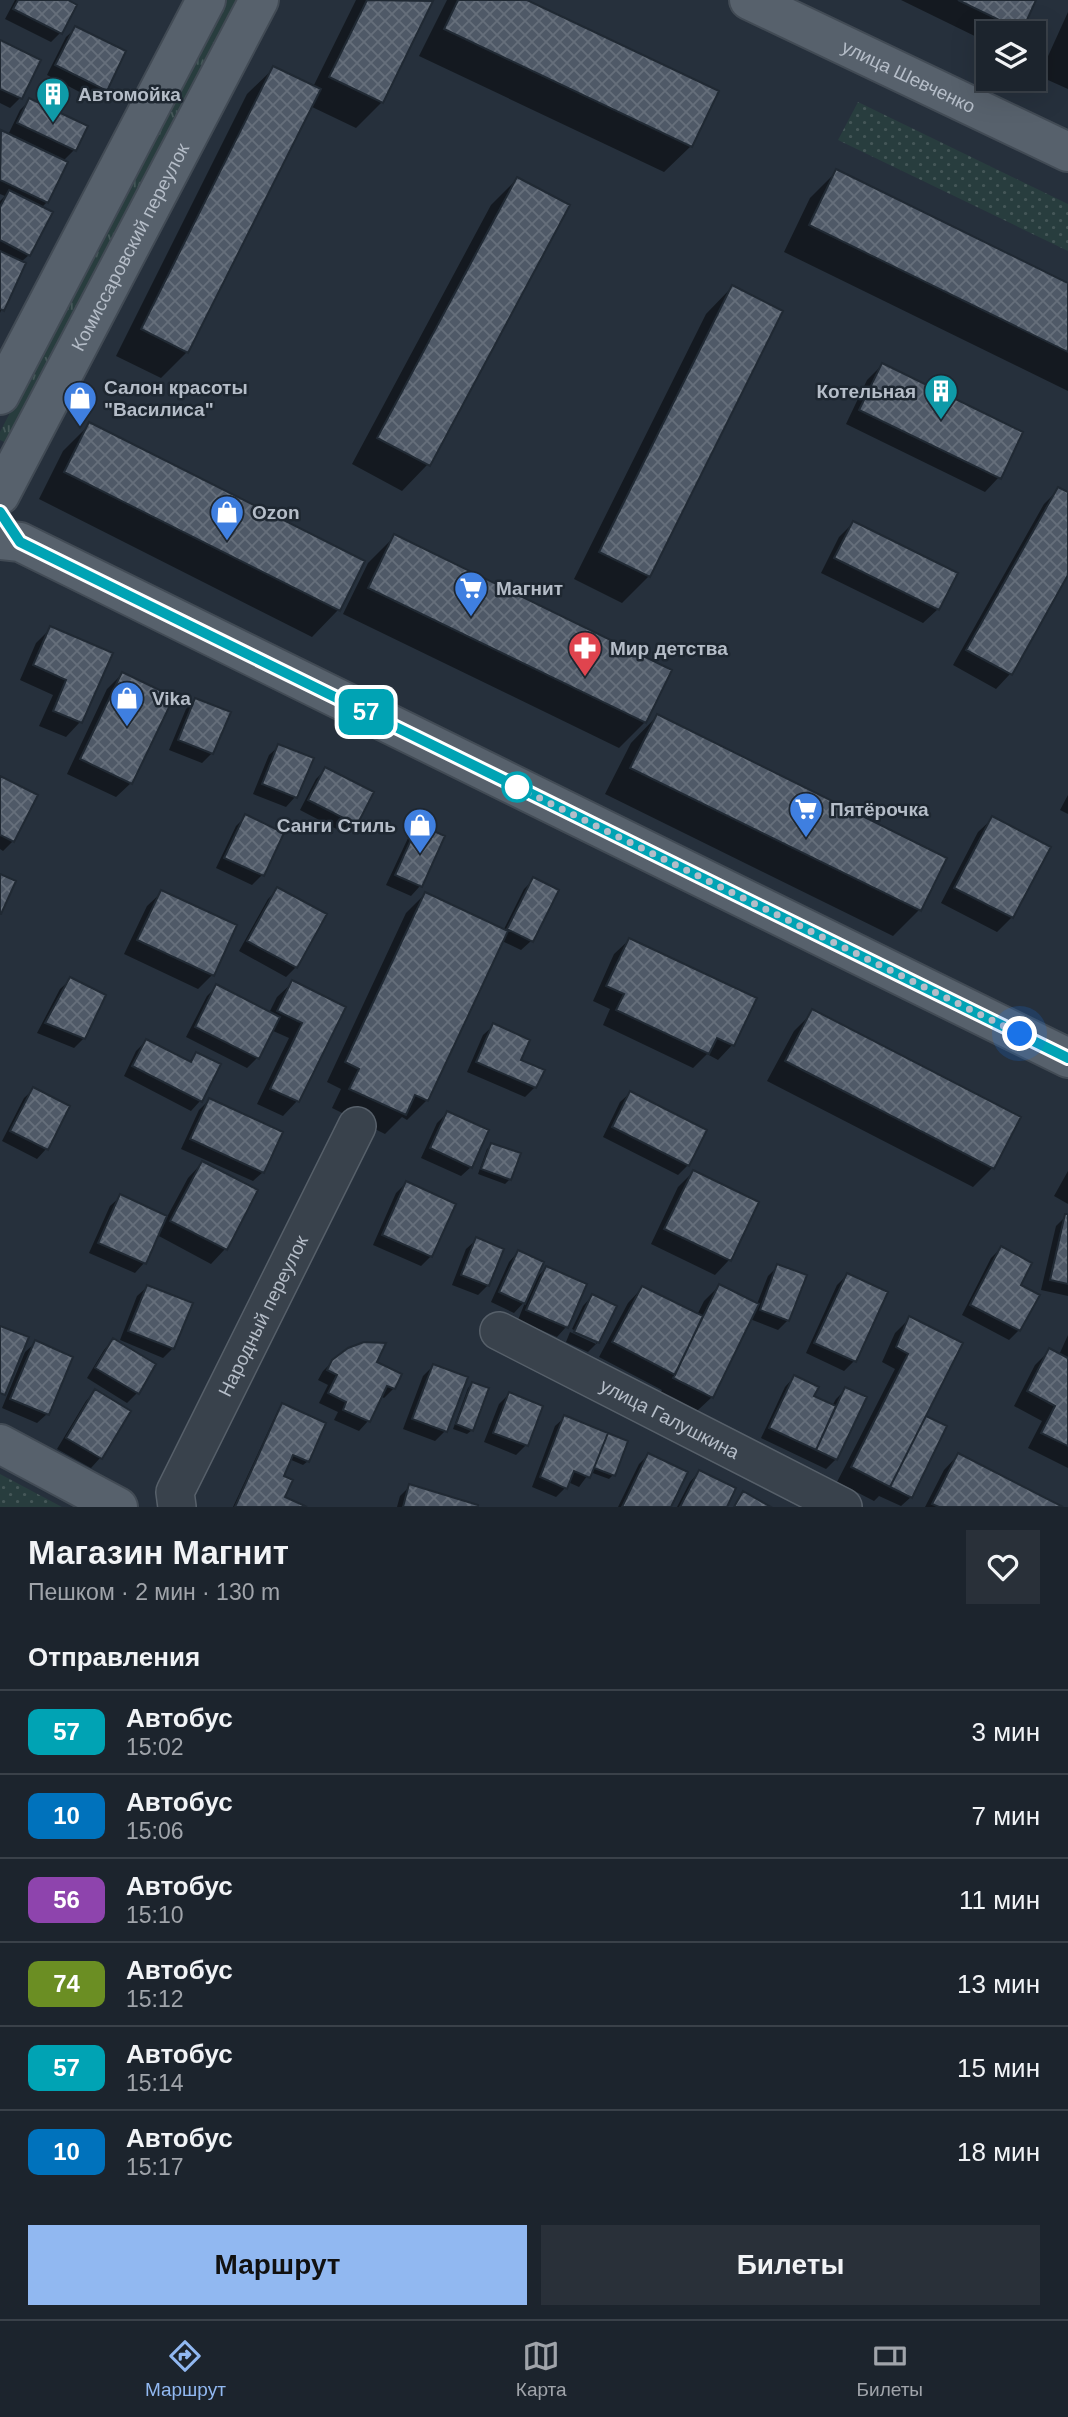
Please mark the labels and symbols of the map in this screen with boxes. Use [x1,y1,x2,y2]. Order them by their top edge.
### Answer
street label: улица Шевченко [839,35,979,117]
building icon: Автомойка [34,75,72,124]
place label: Автомойка [78,84,181,105]
street label: Комиссаровский переулок [67,139,193,354]
building icon: Котельная [922,372,960,421]
place label: Салон красоты "Василиса" [104,377,248,420]
shop icon: Салон красоты "Василиса" [61,379,99,428]
place label: Котельная [817,381,916,402]
shop icon: Ozon [208,493,246,542]
place label: Ozon [252,502,300,523]
supermarket icon: Магнит [452,569,490,618]
place label: Магнит [496,578,563,599]
pharmacy icon: Мир детства [566,629,604,678]
place label: Мир детства [610,638,728,659]
shop icon: Vika [108,679,146,728]
place label: Vika [152,688,191,709]
line badge: 57 [334,689,398,735]
unlabelled marker [502,772,532,802]
supermarket icon: Пятёрочка [787,790,825,839]
place label: Пятёрочка [830,799,929,820]
shop icon: Санги Стиль [401,806,439,855]
place label: Санги Стиль [277,815,396,836]
your location [1002,1016,1037,1051]
street label: Народный переулок [214,1231,312,1400]
street label: улица Галушкина [597,1374,743,1463]

